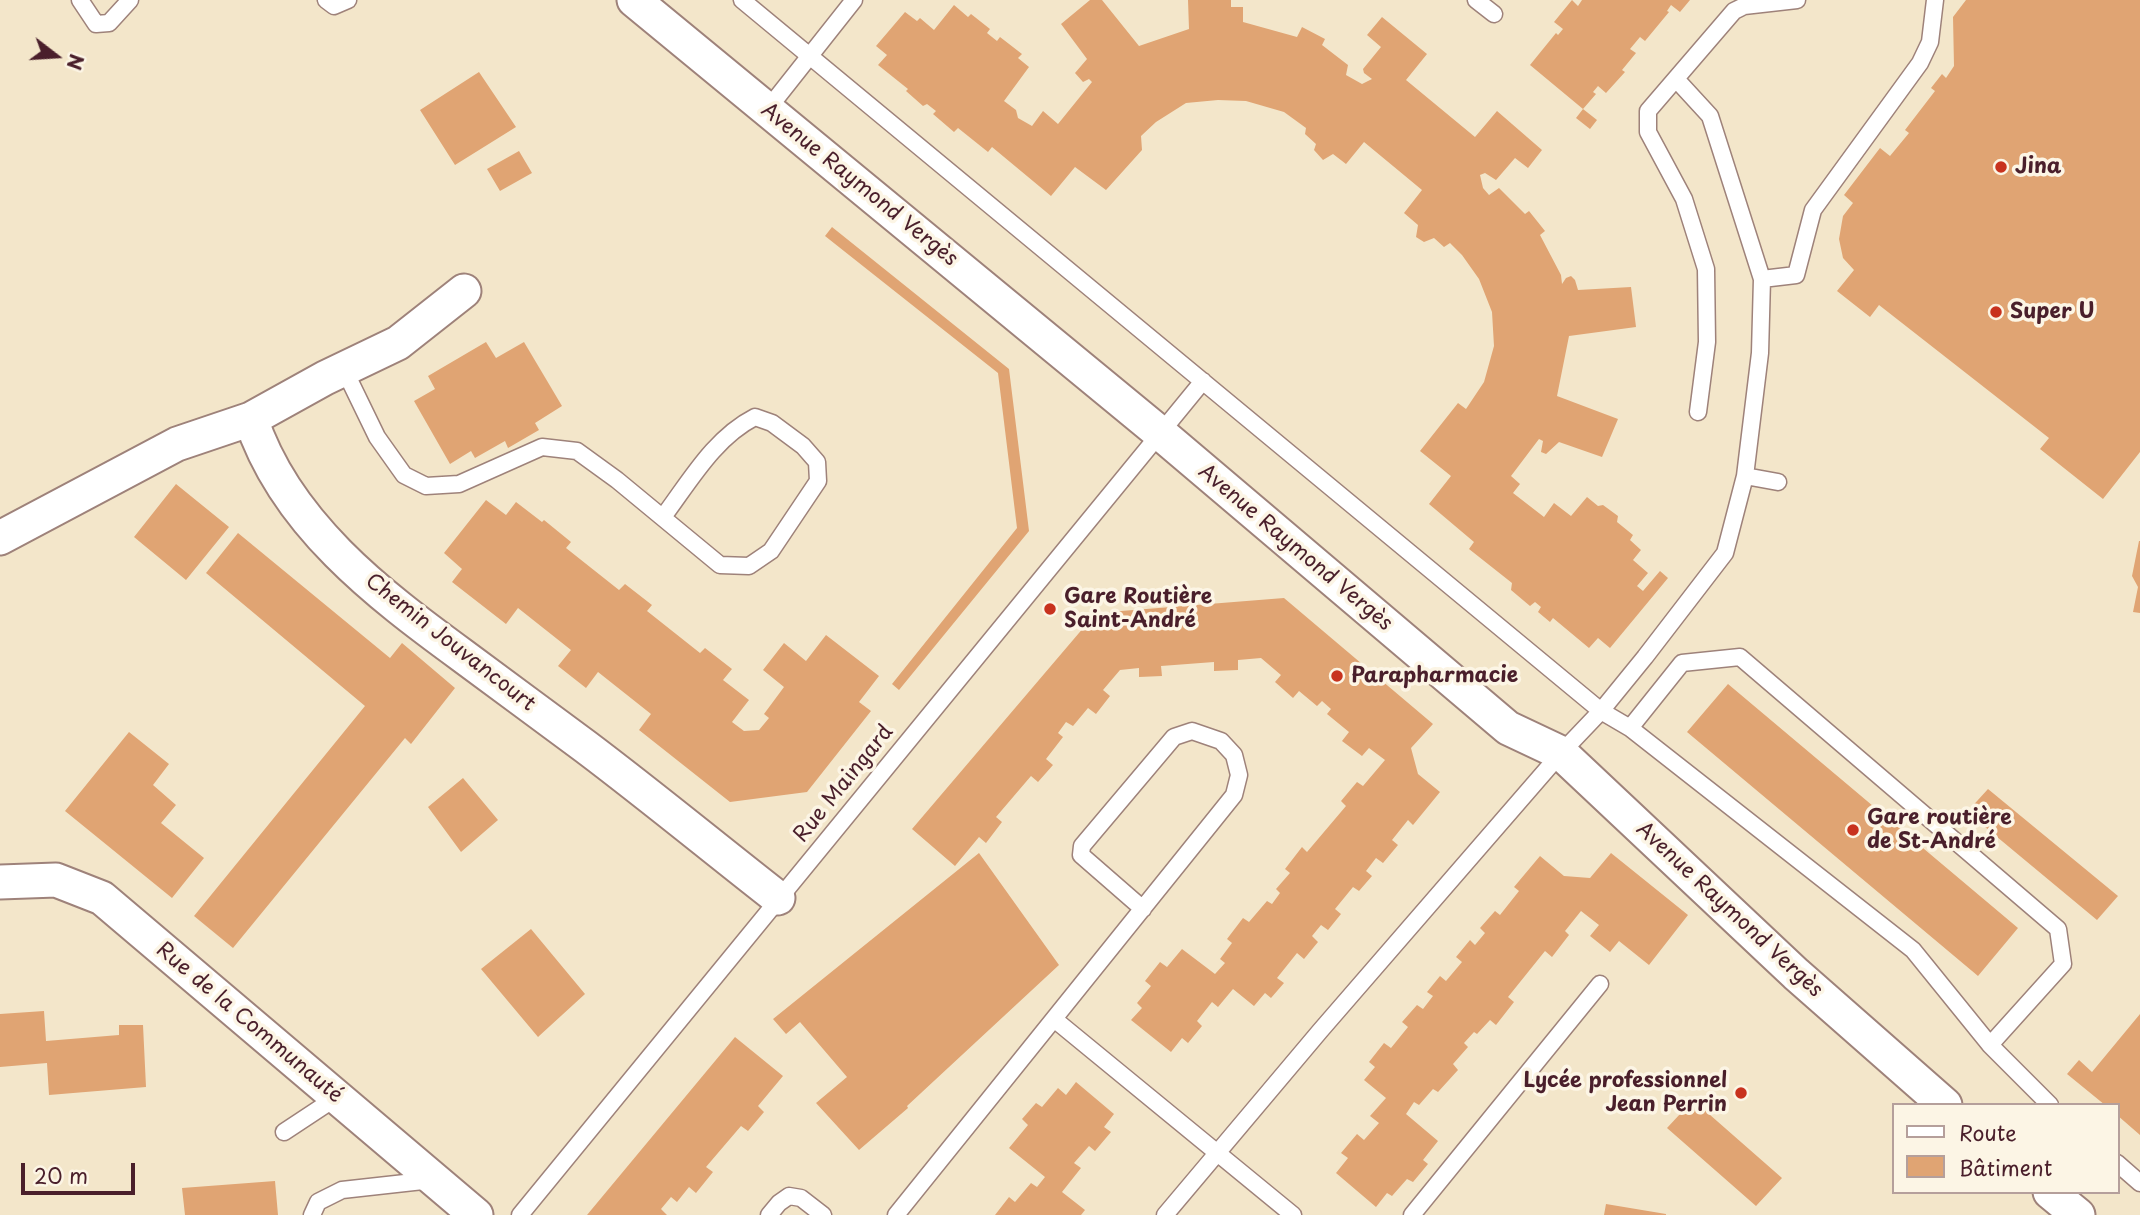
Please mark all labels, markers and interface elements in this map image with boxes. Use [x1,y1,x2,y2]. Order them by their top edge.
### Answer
north arrow [21,21,91,91]
text: N [60,51,92,73]
street label: Avenue Raymond Vergès [756,98,962,272]
place label: Jina [2015,154,2061,180]
marker: Jina [1993,159,2009,175]
place label: Super U [2010,299,2095,325]
marker: Super U [1988,304,2004,320]
street label: Avenue Raymond Vergès [1193,459,1397,637]
street label: Chemin Jouvancourt [360,569,540,717]
place label: Gare Routière Saint-André [1064,584,1212,634]
marker: Gare Routière Saint-André [1042,601,1058,617]
place label: Parapharmacie [1351,663,1518,689]
marker: Parapharmacie [1329,668,1345,684]
street label: Rue Maingard [789,720,899,848]
place label: Gare routière de St-André [1867,805,2012,855]
street label: Avenue Raymond Vergès [1631,817,1827,1003]
marker: Gare routière de St-André [1845,822,1861,838]
street label: Rue de la Communauté [150,937,348,1109]
place label: Lycée professionnel Jean Perrin [1523,1068,1727,1118]
marker: Lycée professionnel Jean Perrin [1733,1085,1749,1101]
legend [1892,1103,2119,1194]
text: Route [1959,1116,2017,1148]
scale bar [24,1148,138,1192]
text: Bâtiment [1959,1151,2052,1183]
text: 20 m [34,1159,88,1191]

